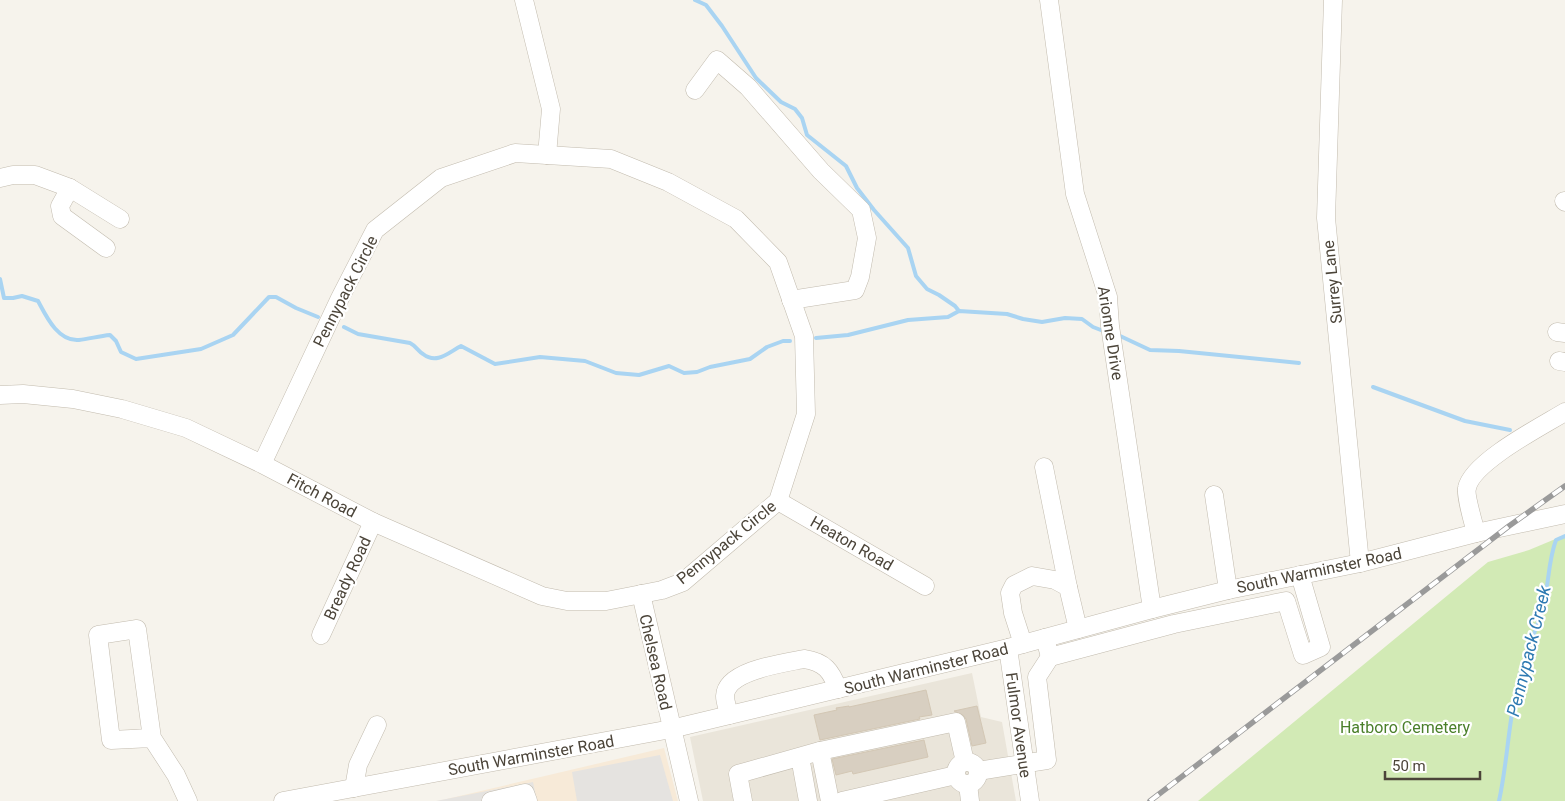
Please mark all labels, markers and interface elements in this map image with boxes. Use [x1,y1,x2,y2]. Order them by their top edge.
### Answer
street label: Pennypack Circle [309,232,382,350]
street label: Surrey Lane [1319,239,1346,325]
street label: Arionne Drive [1094,285,1127,381]
street label: Fitch Road [284,469,360,522]
street label: Pennypack Circle [673,497,780,588]
street label: Heaton Road [807,512,896,575]
street label: Bready Road [320,534,375,623]
street label: South Warminster Road [1235,544,1403,597]
water label: Pennypack Creek [1502,582,1555,718]
street label: Chelsea Road [635,612,676,712]
street label: South Warminster Road [842,639,1010,698]
street label: Fulmor Avenue [1002,671,1035,779]
park label: Hatboro Cemetery [1340,718,1470,737]
street label: South Warminster Road [447,732,616,779]
scale bar [1385,748,1480,780]
text: 50 m [1392,757,1426,775]

